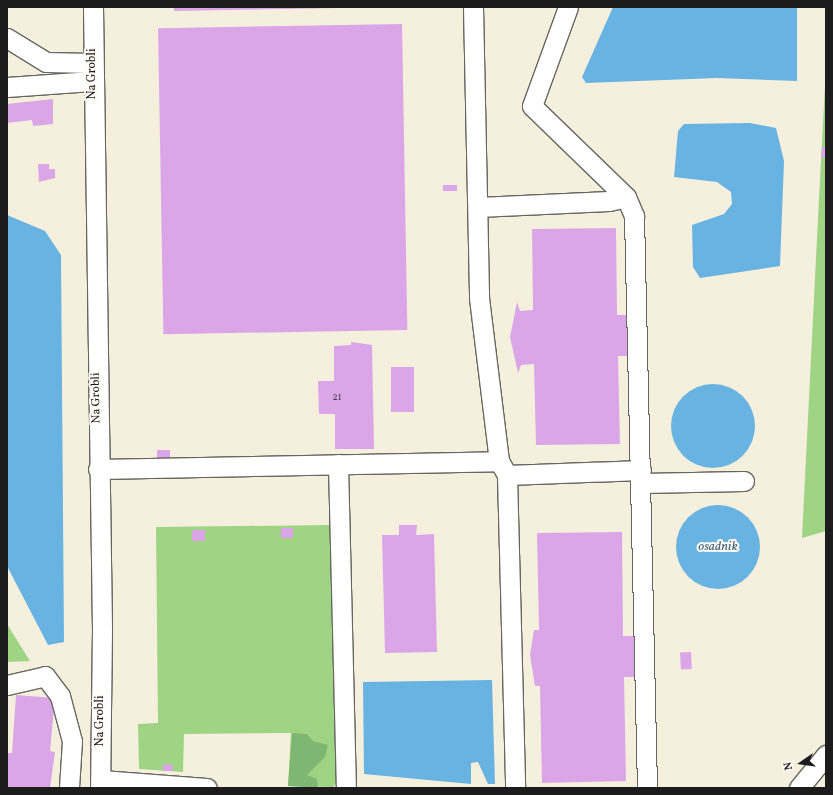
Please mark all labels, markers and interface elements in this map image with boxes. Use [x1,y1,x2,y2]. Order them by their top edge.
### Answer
street label: Na Grobli [86,49,100,99]
street label: Na Grobli [89,372,105,424]
house number: 21 [332,392,342,404]
water label: osadnik [698,539,738,555]
street label: Na Grobli [94,696,108,746]
north arrow [781,743,821,783]
text: N [781,760,797,771]

